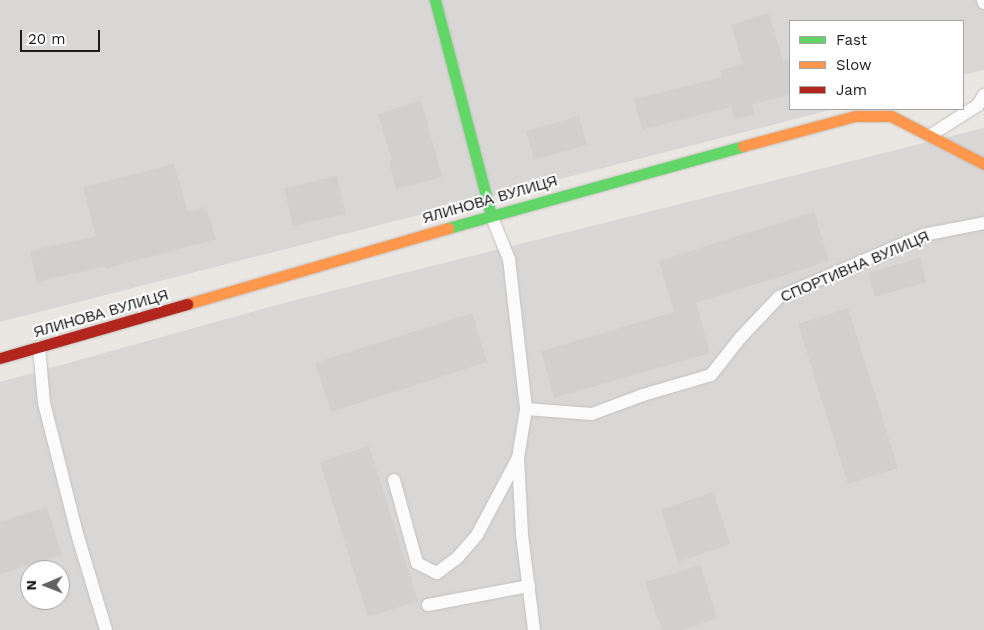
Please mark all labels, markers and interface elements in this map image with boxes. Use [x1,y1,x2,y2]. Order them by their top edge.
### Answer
scale bar [22,20,102,52]
legend [789,20,964,110]
text: 20 m [28,30,66,48]
text: Fast [836,31,867,49]
text: Slow [836,56,872,74]
text: Jam [836,81,867,99]
street label: ЯЛИНОВА ВУЛИЦЯ [420,172,560,228]
street label: СПОРТИВНА ВУЛИЦЯ [778,228,932,306]
street label: ЯЛИНОВА ВУЛИЦЯ [31,286,171,342]
north arrow [20,560,70,610]
text: N [23,580,39,591]

